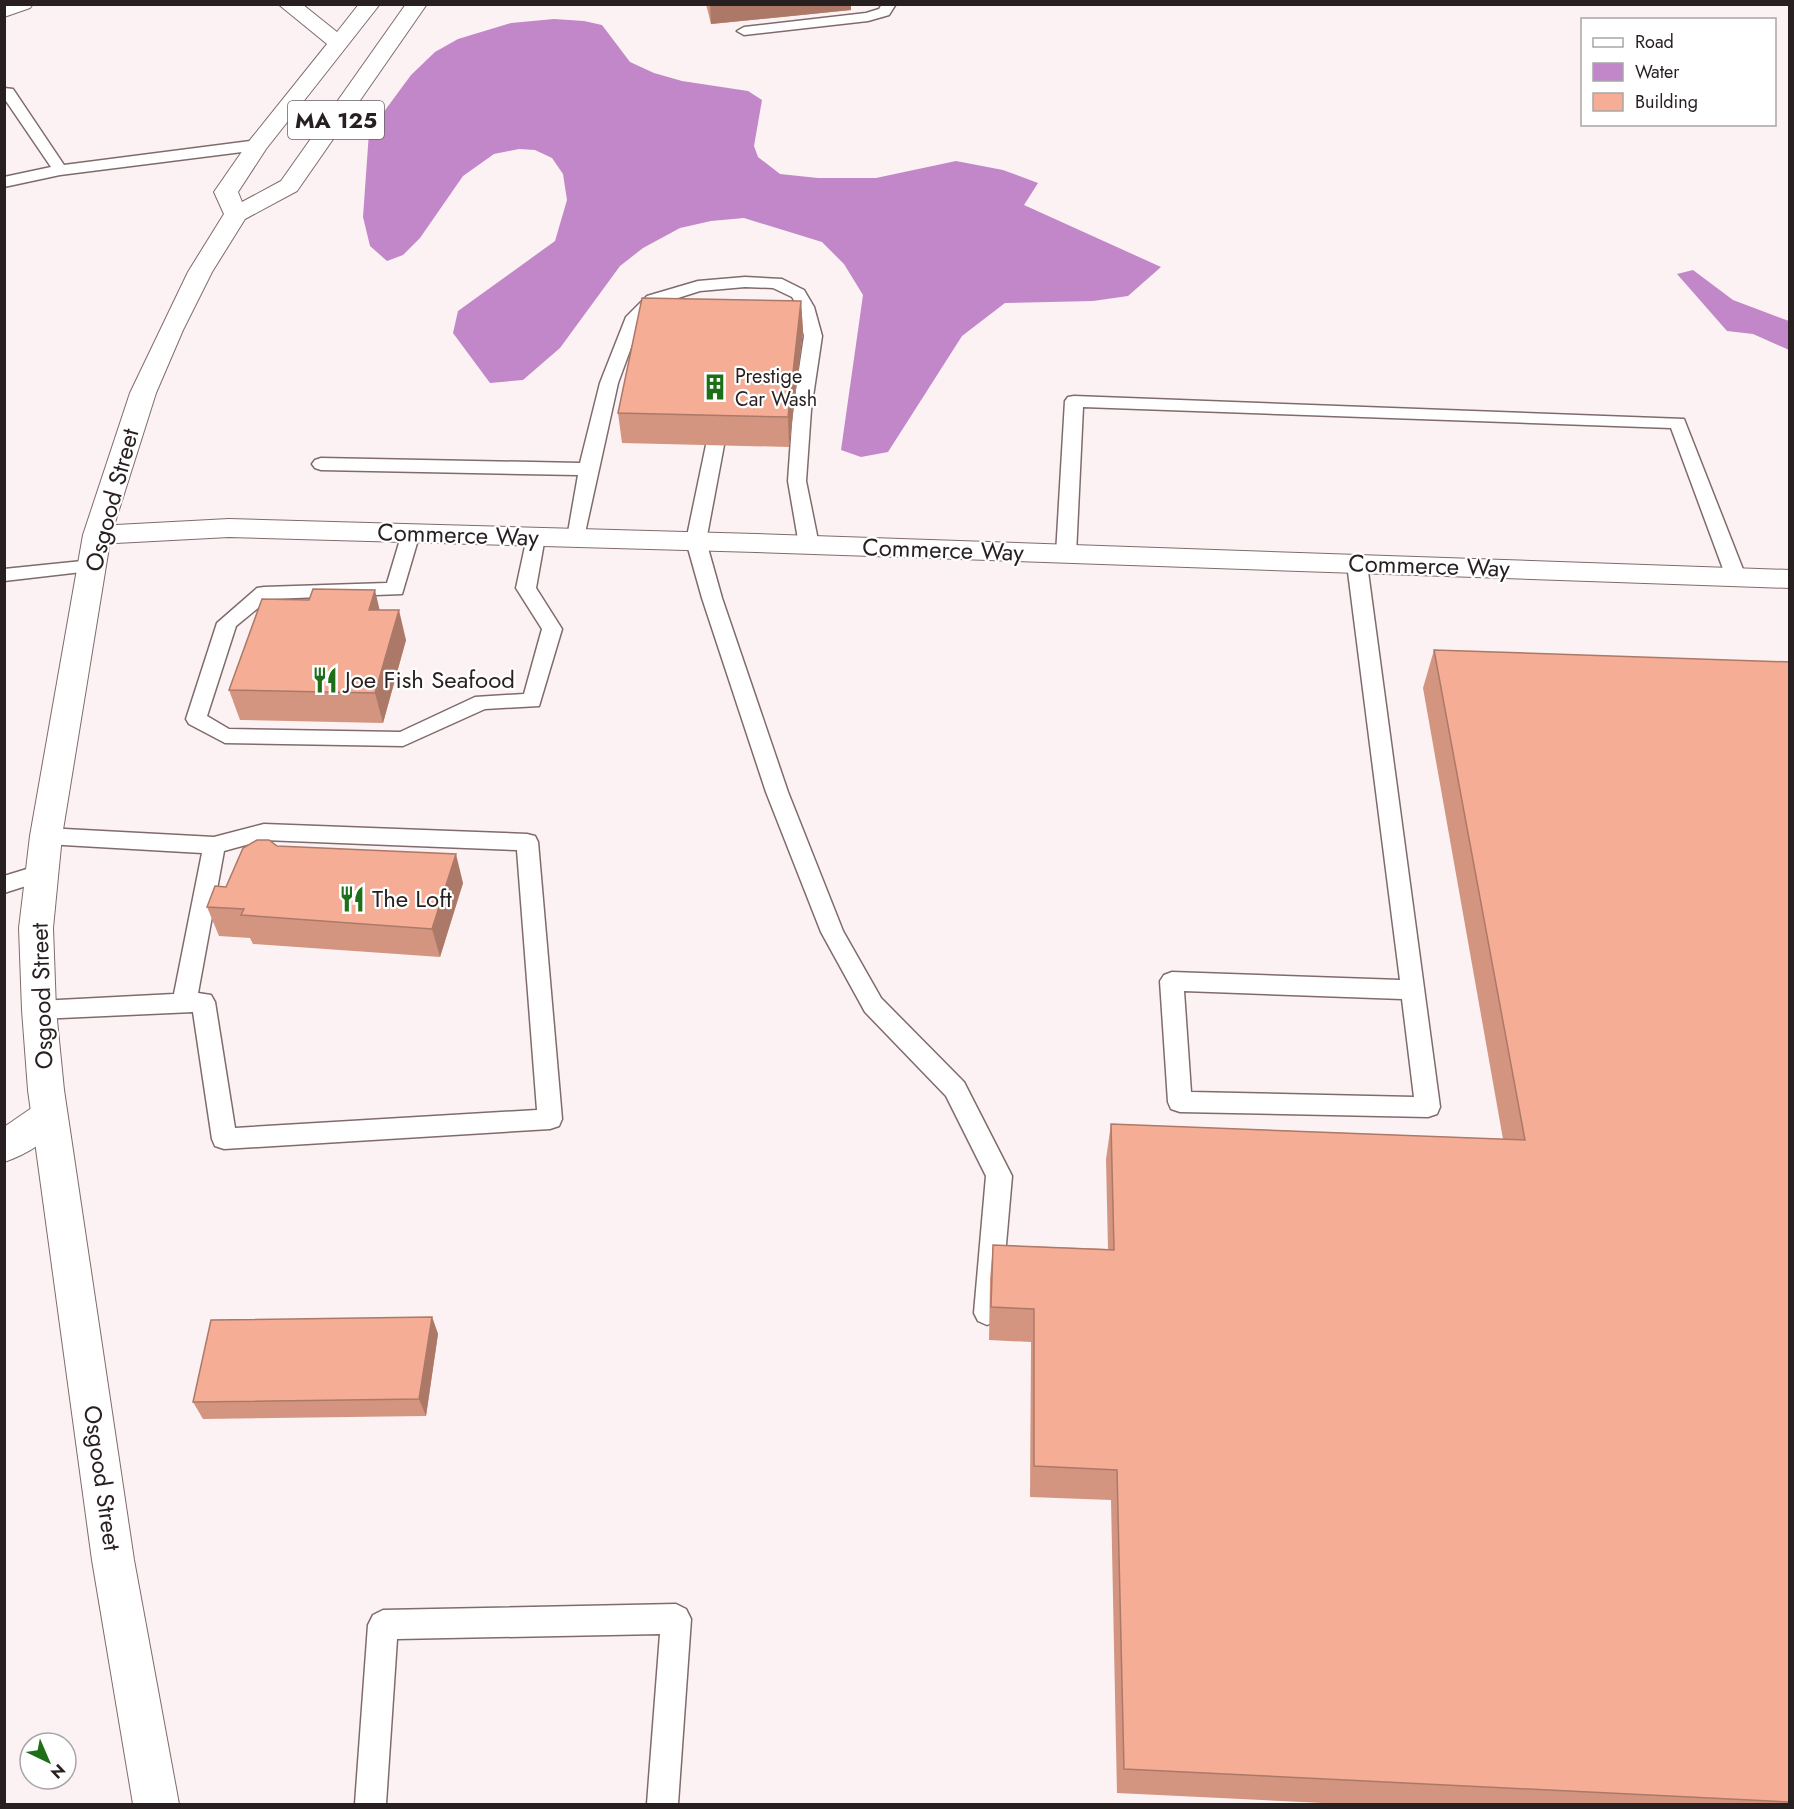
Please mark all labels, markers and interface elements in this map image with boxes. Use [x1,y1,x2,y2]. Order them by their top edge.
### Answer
legend [1581,18,1776,126]
text: Road [1635,29,1674,55]
text: Water [1635,59,1680,85]
text: Building [1635,89,1698,115]
road number: MA 125 [288,101,384,139]
place label: Prestige Car Wash [735,362,817,414]
building icon: Prestige Car Wash [700,372,730,402]
street label: Osgood Street [76,424,147,575]
street label: Commerce Way [377,514,540,555]
street label: Commerce Way [862,529,1025,570]
street label: Commerce Way [1348,545,1511,586]
place label: Joe Fish Seafood [342,662,515,697]
restaurant icon: Joe Fish Seafood [310,665,340,695]
place label: The Loft [372,881,452,916]
restaurant icon: The Loft [337,884,367,914]
street label: Osgood Street [21,922,62,1070]
street label: Osgood Street [75,1403,130,1553]
north arrow [18,1731,78,1791]
text: N [46,1759,71,1784]

